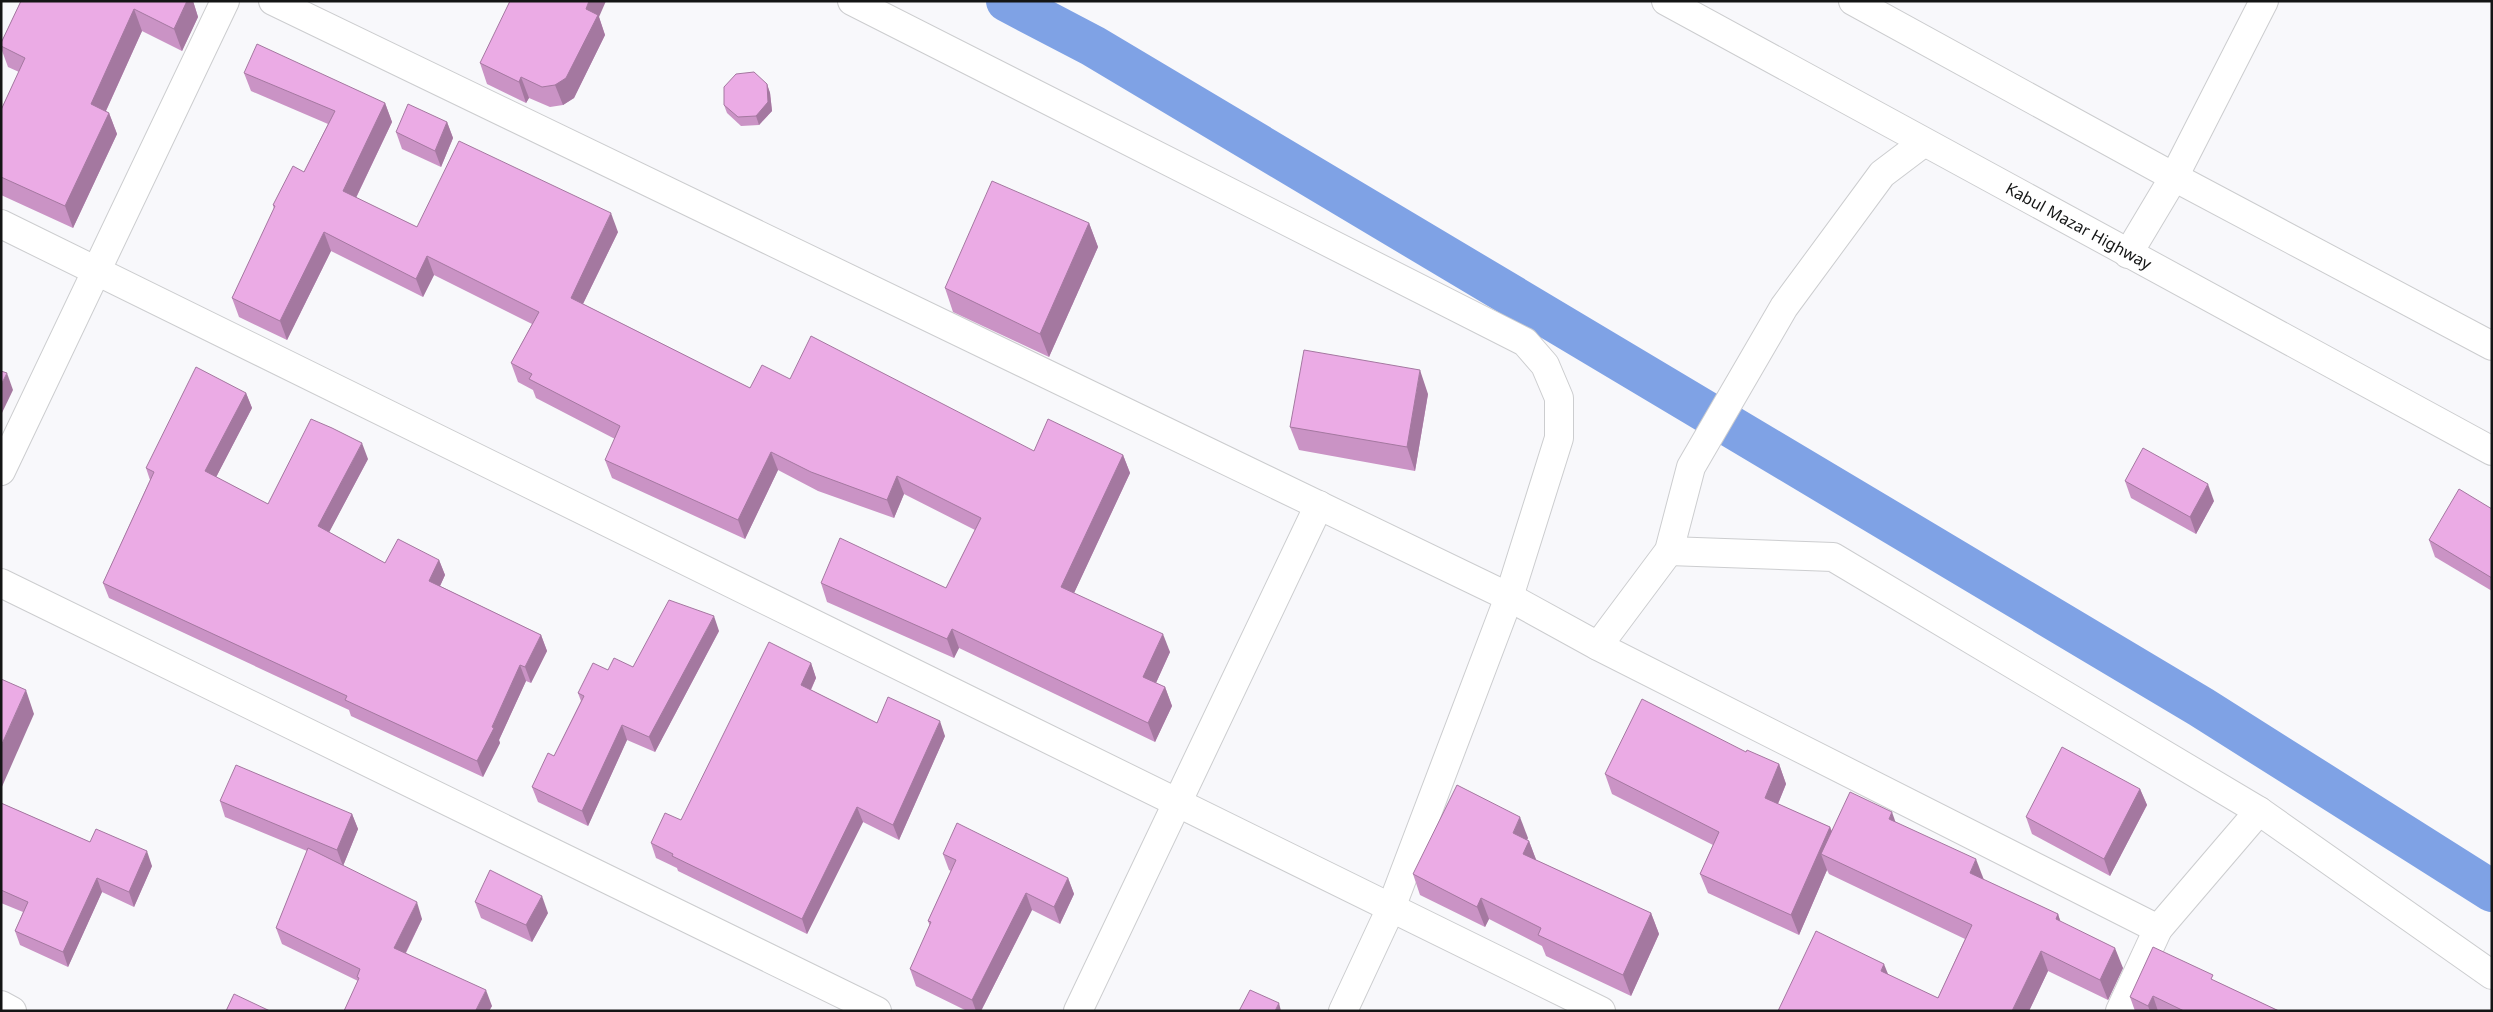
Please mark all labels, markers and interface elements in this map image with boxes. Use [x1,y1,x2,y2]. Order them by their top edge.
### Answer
street label: Kabul Mazar Highway [2002,177,2156,275]

